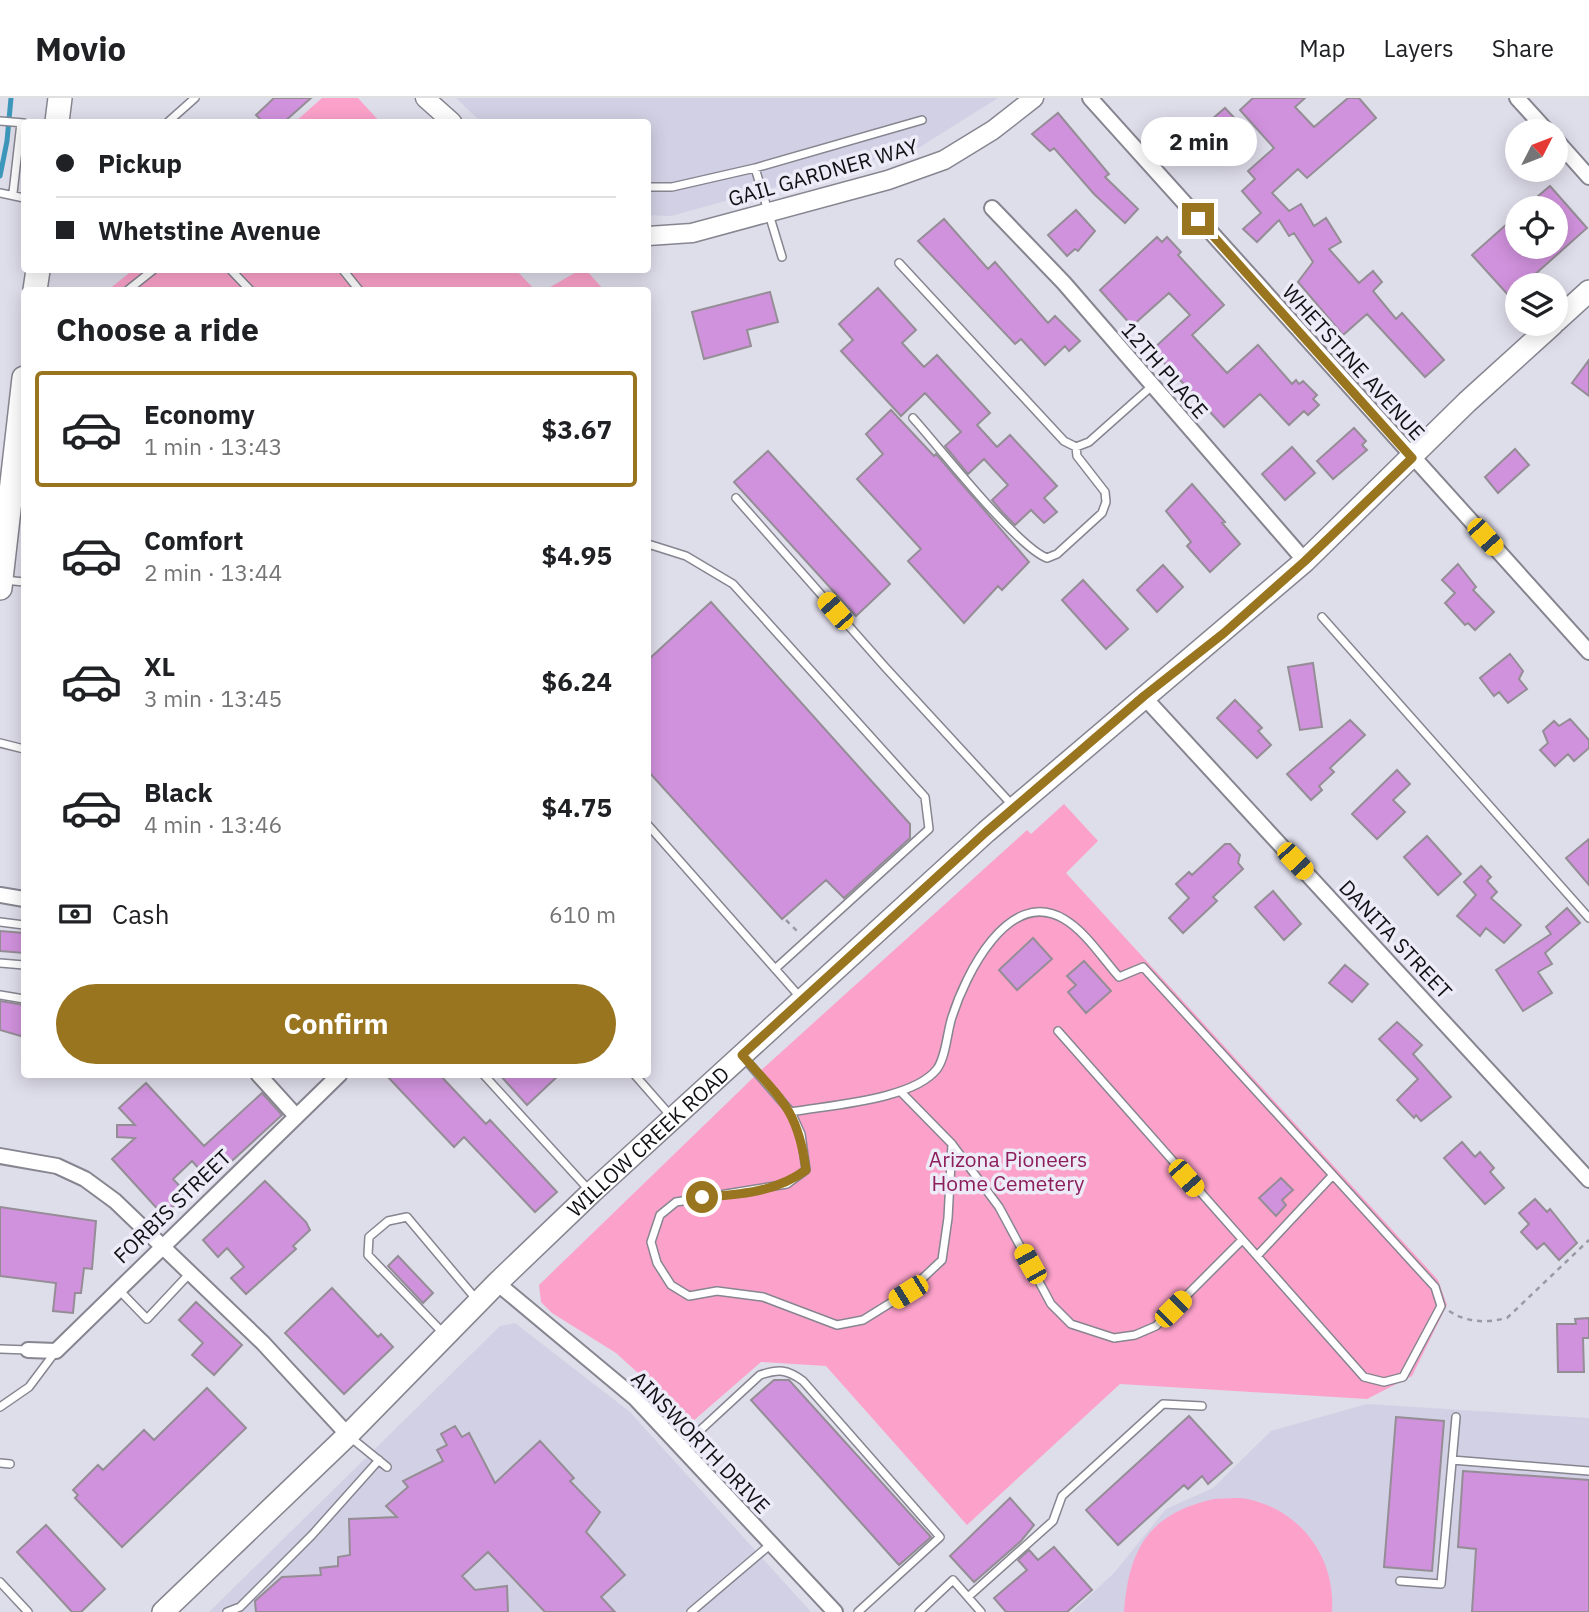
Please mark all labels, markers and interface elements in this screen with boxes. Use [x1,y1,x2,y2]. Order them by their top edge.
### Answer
text: Movio [35,27,126,70]
text: Map [1299,32,1346,64]
text: Layers [1384,32,1454,64]
text: Share [1492,32,1554,64]
callout: 2 min [1140,117,1256,166]
north arrow [1505,119,1568,182]
map controls [1505,119,1568,336]
text: 2 min [1169,126,1229,156]
street label: GAIL GARDNER WAY [725,131,922,213]
text: Pickup [98,146,182,180]
button: locate [1505,196,1568,259]
route end [1182,203,1214,235]
text: Whetstine Avenue [98,213,321,247]
button: layers [1505,273,1568,336]
street label: WHETSTINE AVENUE [1276,278,1432,446]
text: Choose a ride [56,308,259,350]
street label: 12TH PLACE [1115,316,1215,424]
text: Economy [144,397,255,431]
icon: car [60,398,123,461]
text: $3.67 [542,412,612,446]
text: 1 min · 13:43 [144,431,282,461]
car [1464,514,1507,560]
text: Comfort [144,523,243,557]
icon: car [60,524,123,587]
text: $4.95 [542,538,612,572]
text: 2 min · 13:44 [144,557,282,587]
car [814,588,857,634]
text: XL [144,649,175,683]
icon: car [60,650,123,713]
text: $6.24 [542,664,612,698]
text: 3 min · 13:45 [144,683,282,713]
text: Black [144,775,212,809]
icon: car [60,776,123,839]
text: $4.75 [542,790,612,824]
text: 4 min · 13:46 [144,809,282,839]
car [1273,838,1318,884]
street label: DANITA STREET [1333,873,1459,1005]
icon: cash [56,895,94,933]
text: Cash [112,897,169,931]
text: 610 m [549,899,616,929]
button: Confirm [56,984,616,1064]
street label: WILLOW CREEK ROAD [561,1060,735,1223]
street label: FORBIS STREET [107,1143,237,1269]
park label: Arizona Pioneers Home Cemetery [929,1145,1087,1197]
car [1165,1155,1208,1201]
route start [686,1181,718,1213]
car [1011,1241,1050,1287]
car [885,1272,932,1312]
car [1151,1287,1196,1331]
street label: AINSWORTH DRIVE [626,1365,776,1519]

